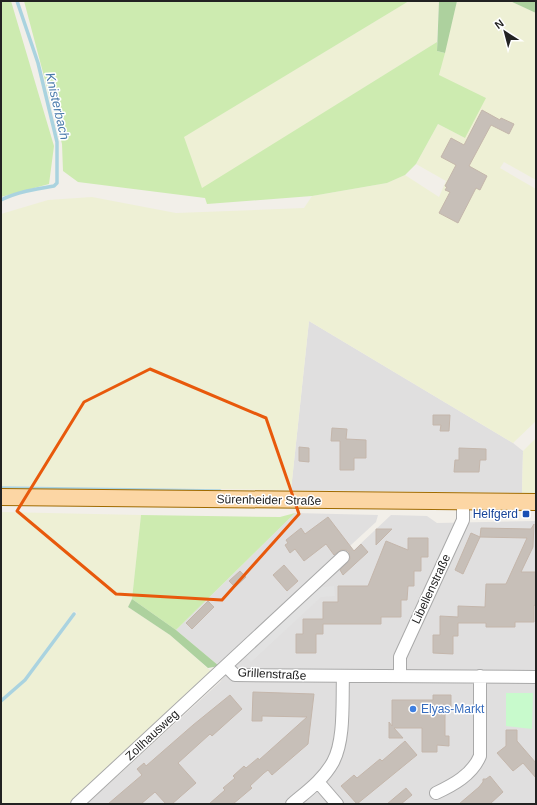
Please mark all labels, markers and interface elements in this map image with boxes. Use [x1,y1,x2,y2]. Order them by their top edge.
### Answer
north arrow [485,12,525,52]
text: N [492,17,506,31]
water label: Knisterbach [42,71,73,141]
street label: Sürenheider Straße [217,492,322,508]
place label: Helfgerd [473,507,518,521]
marker: Helfgerd [521,509,531,519]
street label: Libellenstraße [409,552,453,626]
street label: Grillenstraße [237,665,307,683]
place label: Elyas-Markt [421,702,485,716]
marker: Elyas-Markt [408,704,418,714]
street label: Zollhausweg [123,707,181,763]

